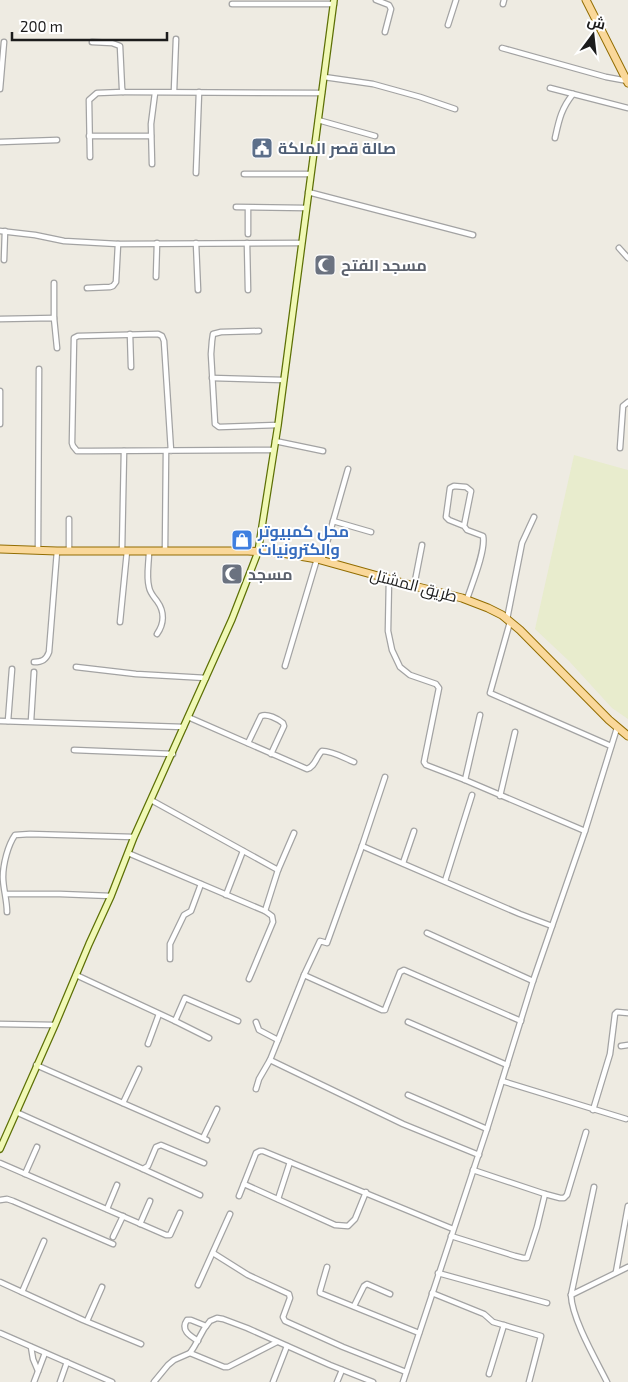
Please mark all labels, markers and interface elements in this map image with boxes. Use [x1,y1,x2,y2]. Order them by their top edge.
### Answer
scale bar [12,10,168,42]
north arrow [568,10,618,60]
text: ش [585,11,607,33]
text: 200 m [20,17,63,35]
public building icon: صالة قصر الملكة [250,136,274,160]
place label: صالة قصر الملكة [278,138,396,158]
mosque icon: مسجد الفتح [313,253,337,277]
place label: مسجد الفتح [341,255,427,276]
place label: محل كمبيوتر والكترونيات [257,521,349,559]
shop icon: محل كمبيوتر والكترونيات [230,528,254,552]
mosque icon: مسجد [220,562,244,586]
place label: مسجد [248,564,293,583]
street label: طريق المشتل [368,564,460,607]

